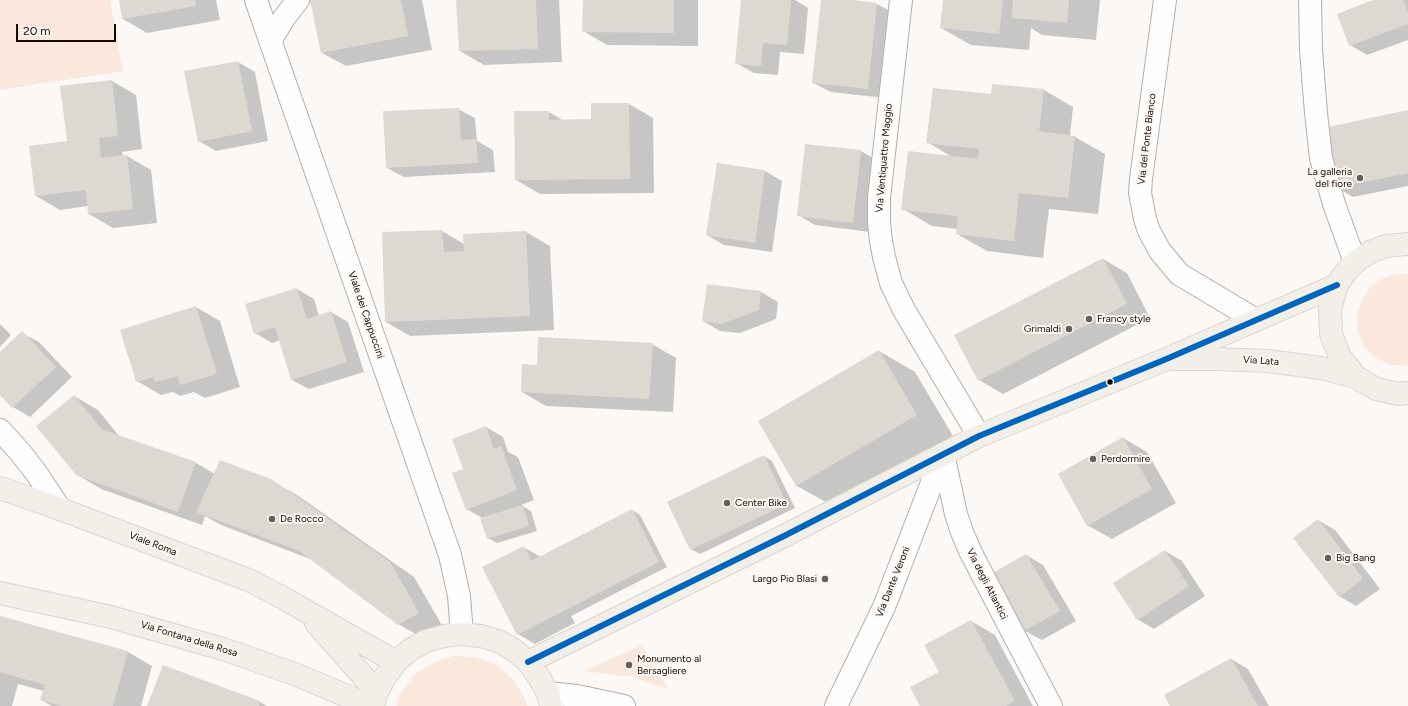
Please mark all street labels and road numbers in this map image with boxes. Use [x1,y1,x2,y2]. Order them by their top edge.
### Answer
street label: Via del Ponte Bianco [1135,93,1159,185]
street label: Via Ventiquattro Maggio [873,103,895,213]
street label: Viale dei Cappuccini [345,270,387,360]
street label: Via Lata [1243,354,1279,368]
street label: Viale Roma [127,529,179,559]
street label: Via Dante Veroni [873,545,913,619]
street label: Via degli Atlantici [964,546,1010,622]
street label: Via Fontana della Rosa [139,619,239,659]

